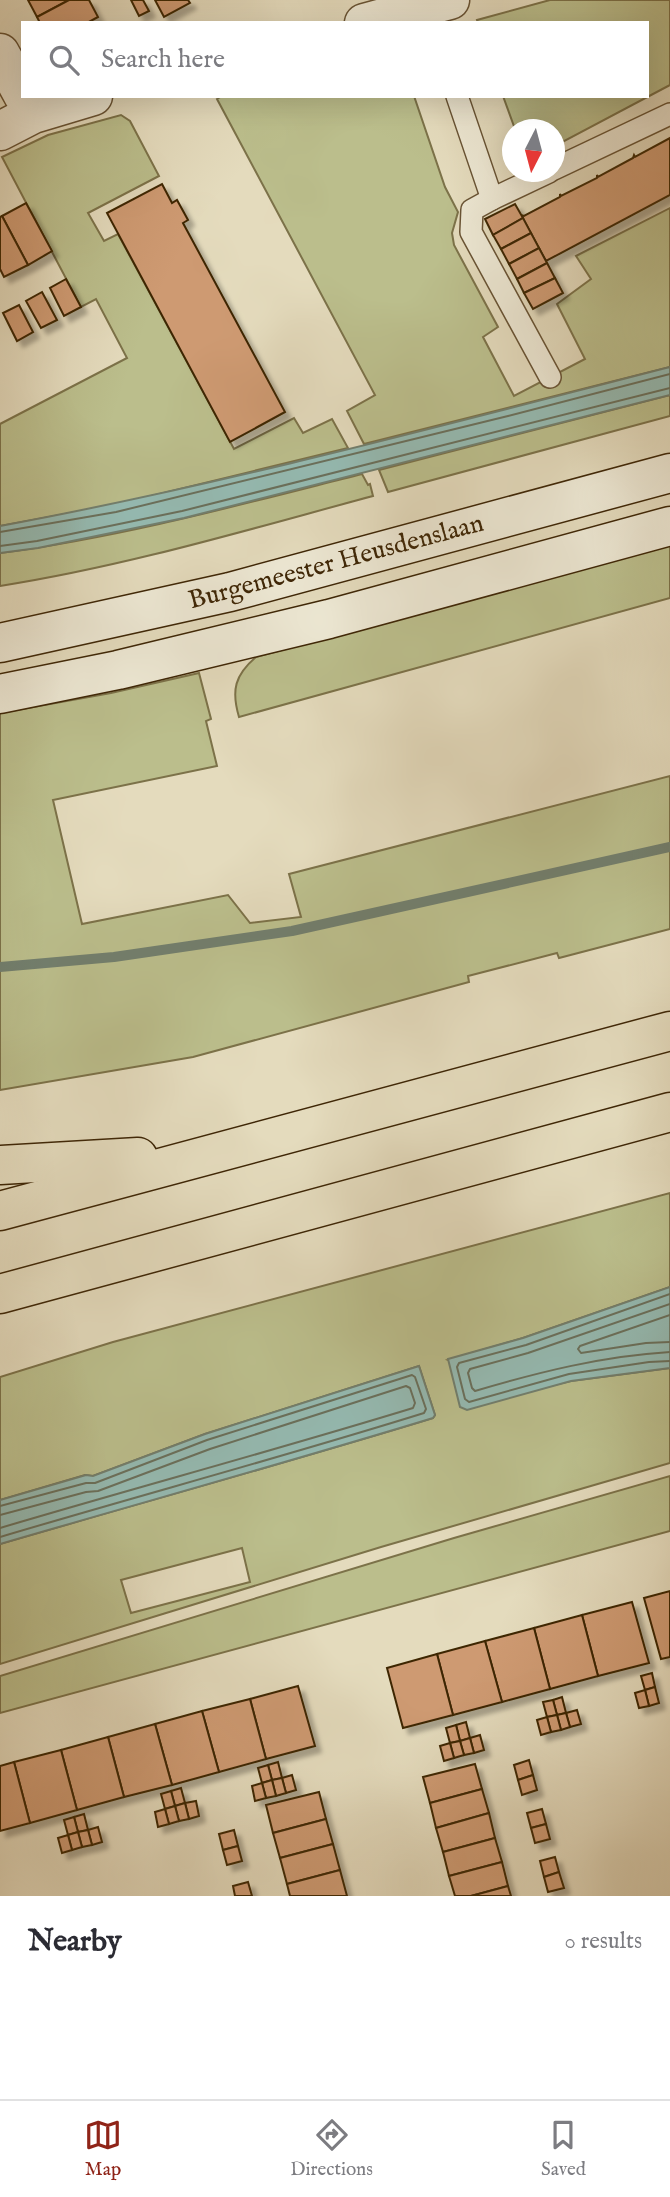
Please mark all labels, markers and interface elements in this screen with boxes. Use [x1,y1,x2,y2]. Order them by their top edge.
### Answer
search box [21,21,649,98]
icon: search [45,41,83,79]
text: Search here [101,43,225,76]
north arrow [502,119,565,182]
street label: Burgemeester Heusdenslaan [185,507,487,617]
text: Nearby [28,1923,121,1961]
text: 0 results [564,1927,642,1956]
tab: Map [84,2116,122,2182]
tab: Directions [290,2116,373,2182]
tab: Saved [541,2116,586,2182]

